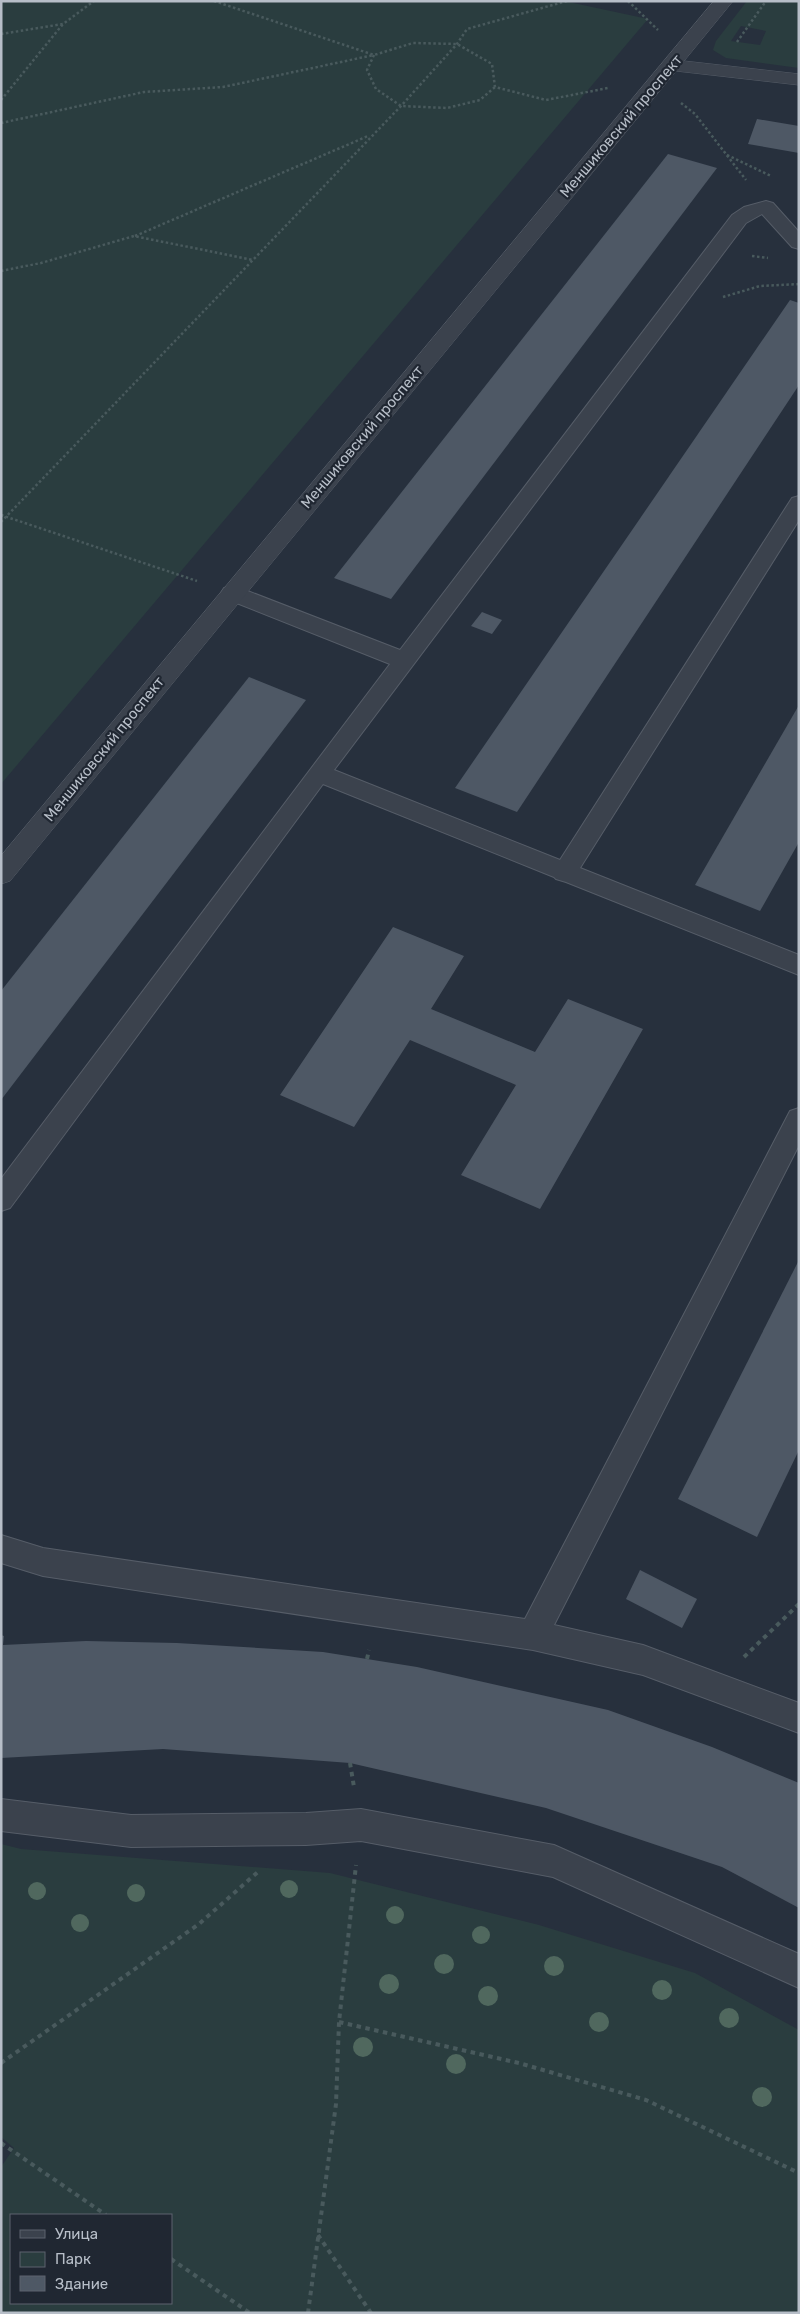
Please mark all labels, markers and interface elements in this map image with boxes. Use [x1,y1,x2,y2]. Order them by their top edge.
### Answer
street label: Меншиковский проспект [556,51,686,201]
street label: Меншиковский проспект [297,362,427,512]
street label: Меншиковский проспект [40,673,168,825]
legend [10,2214,172,2304]
text: Улица [55,2225,98,2243]
text: Парк [55,2250,91,2268]
text: Здание [55,2275,108,2293]

